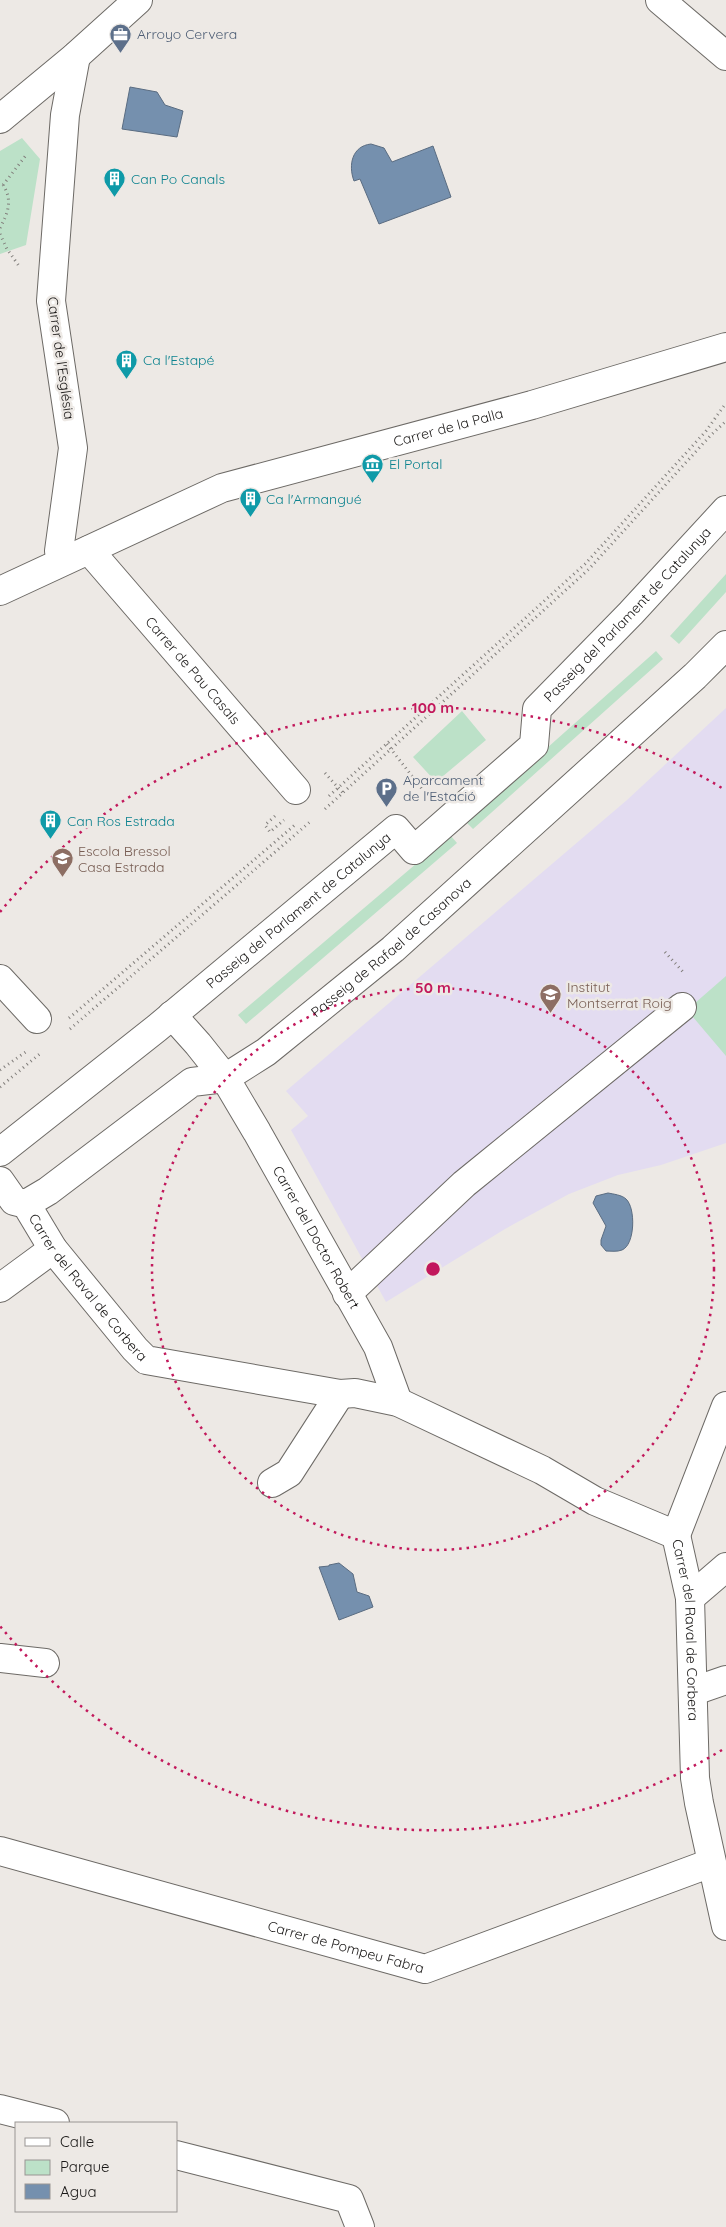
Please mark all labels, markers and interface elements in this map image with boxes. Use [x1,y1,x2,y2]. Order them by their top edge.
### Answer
office icon: Arroyo Cervera [109,22,133,53]
place label: Arroyo Cervera [137,25,237,43]
building icon: Can Po Canals [103,167,127,198]
place label: Can Po Canals [131,170,225,188]
street label: Carrer de l'Església [43,296,79,420]
building icon: Ca l'Estapé [115,348,139,379]
place label: Ca l'Estapé [143,351,215,369]
street label: Carrer de la Palla [392,404,505,451]
museum icon: El Portal [361,452,385,483]
place label: El Portal [389,455,443,473]
building icon: Ca l'Armangué [238,487,262,518]
place label: Ca l'Armangué [266,490,362,508]
street label: Passeig del Parlament de Catalunya [540,523,715,706]
street label: Carrer de Pau Casals [141,613,244,728]
text: 100 m [412,698,454,717]
place label: Aparcament de l'Estació [403,771,484,805]
parking icon: Aparcament de l'Estació [375,776,399,807]
building icon: Can Ros Estrada [39,809,63,840]
place label: Can Ros Estrada [67,812,175,830]
street label: Passeig del Parlament de Catalunya [202,828,394,992]
place label: Escola Bressol Casa Estrada [78,842,171,876]
school or university icon: Escola Bressol Casa Estrada [50,847,74,878]
street label: Passeig de Rafael de Casanova [307,874,475,1021]
text: 50 m [415,978,451,997]
place label: Institut Montserrat Roig [567,978,672,1012]
school or university icon: Institut Montserrat Roig [539,983,563,1014]
street label: Carrer del Doctor Robert [269,1163,364,1312]
street label: Carrer del Raval de Corbera [25,1210,151,1365]
centre of rings [424,1260,442,1278]
street label: Carrer del Raval de Corbera [668,1538,702,1721]
street label: Carrer de Pompeu Fabra [266,1917,426,1977]
legend [15,2122,178,2212]
text: Calle [60,2132,94,2151]
text: Parque [60,2157,110,2176]
text: Agua [60,2182,97,2201]

